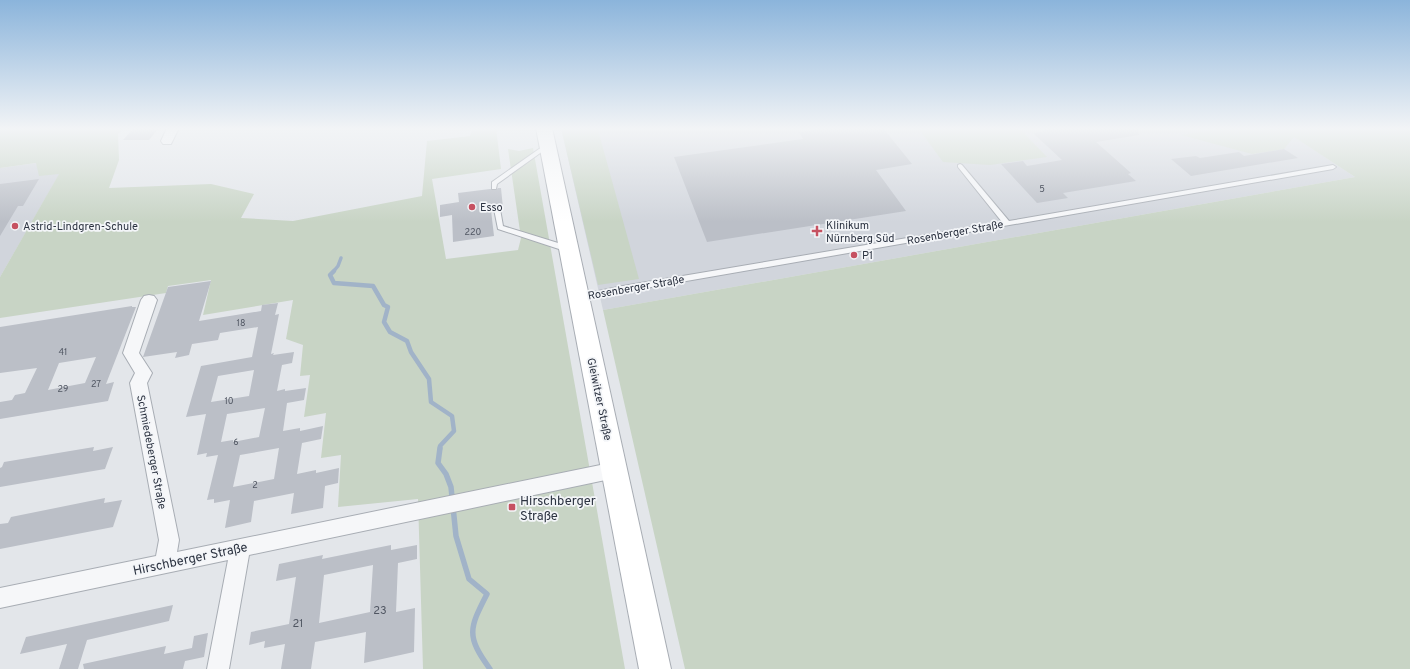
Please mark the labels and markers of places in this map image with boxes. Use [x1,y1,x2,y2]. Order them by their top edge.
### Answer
place label: Esso [480,201,503,215]
marker: Esso [467,202,477,212]
place label: Klinikum Nürnberg Süd [826,219,895,246]
place label: Astrid-Lindgren-Schule [23,220,138,234]
marker: Astrid-Lindgren-Schule [10,221,20,231]
marker: Klinikum Nürnberg Süd [811,225,823,237]
place label: P1 [862,249,873,263]
marker: P1 [849,250,859,260]
place label: Hirschberger Straße [520,494,596,525]
marker: Hirschberger Straße [507,502,517,512]

